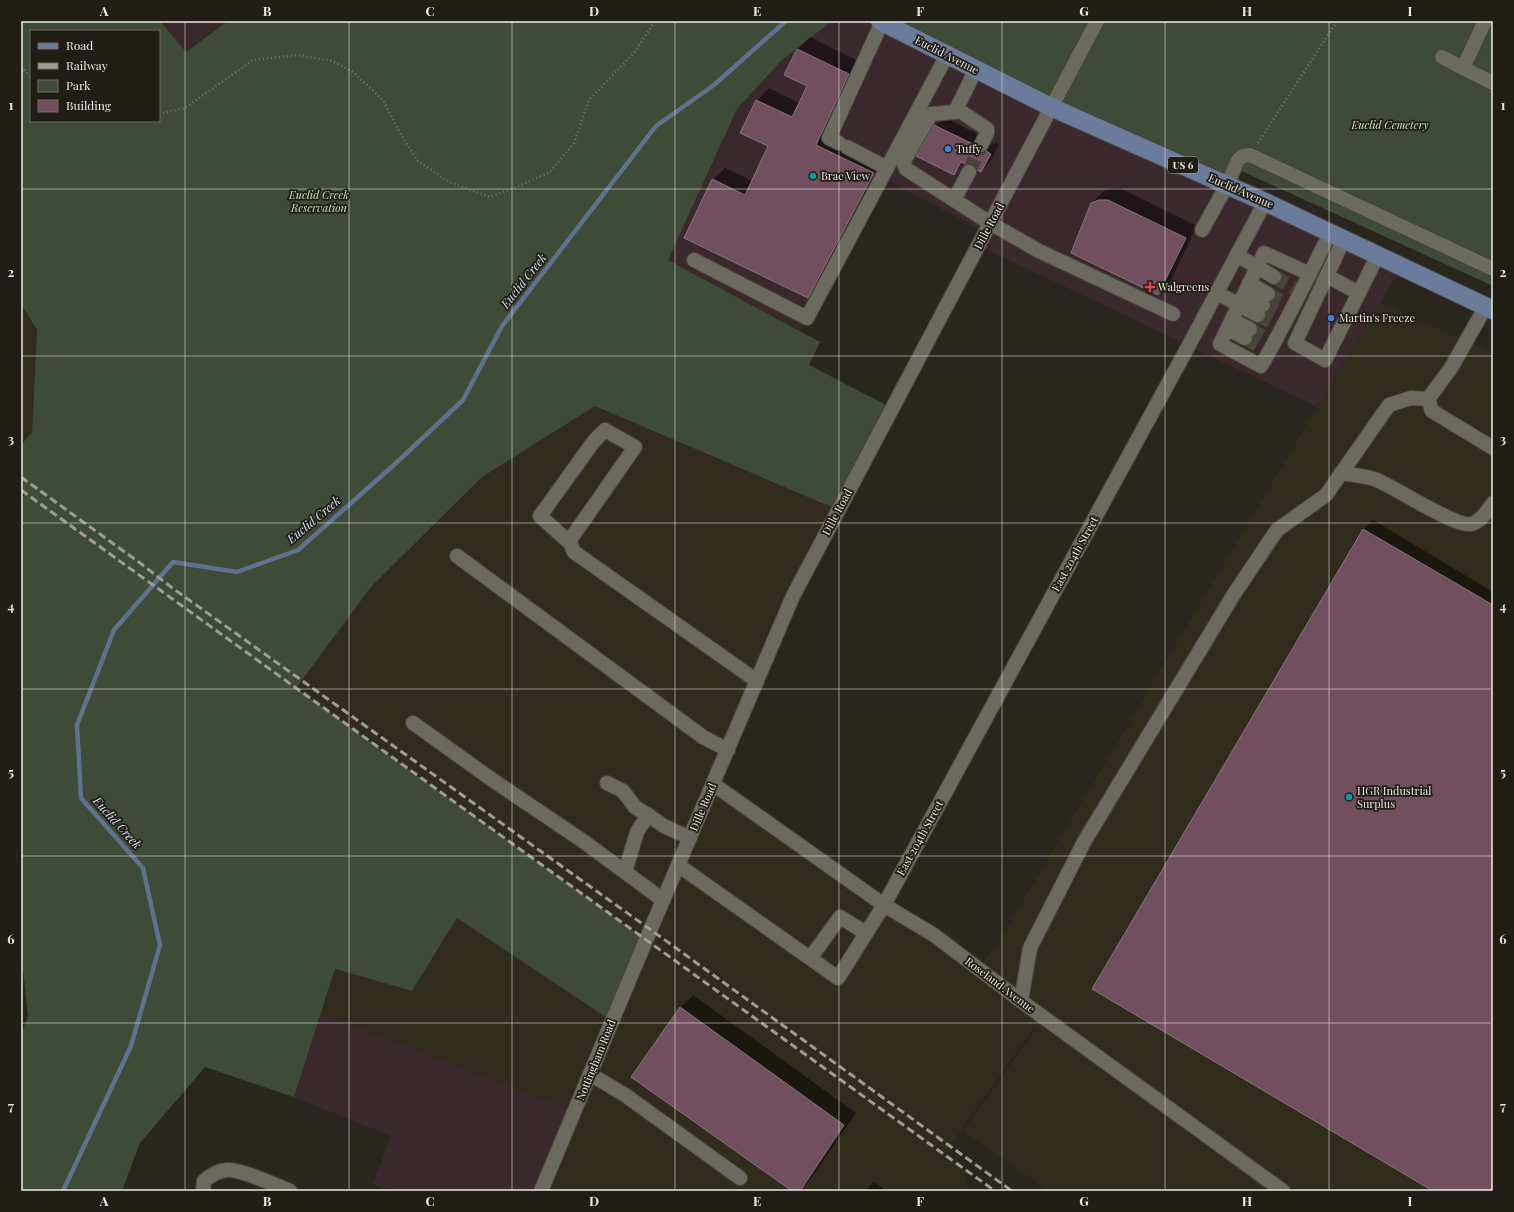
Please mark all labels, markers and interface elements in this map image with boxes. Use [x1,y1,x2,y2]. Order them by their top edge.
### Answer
text: A [99,2,109,19]
text: B [263,2,272,19]
text: C [425,2,435,19]
text: D [589,2,599,19]
text: E [753,2,761,19]
text: F [916,2,924,19]
text: G [1079,2,1089,19]
text: H [1242,2,1252,19]
text: I [1408,2,1413,19]
legend [30,30,160,122]
street label: Euclid Avenue [913,32,982,77]
text: Road [66,37,93,53]
text: Railway [66,57,108,73]
text: Park [66,77,91,93]
text: 1 [9,96,14,113]
text: 1 [1501,96,1506,113]
text: Building [66,97,112,113]
park label: Euclid Cemetery [1351,117,1429,132]
place label: Tuffy [956,141,982,156]
marker: Tuffy [943,144,953,154]
road number: US 6 [1168,157,1198,173]
place label: Brae View [821,168,870,183]
street label: Euclid Avenue [1206,169,1277,212]
marker: Brae View [808,171,818,181]
park label: Euclid Creek Reservation [288,187,349,215]
street label: Dille Road [970,199,1007,252]
water label: Euclid Creek [496,250,550,312]
text: 2 [8,263,15,280]
text: 2 [1500,263,1507,280]
place label: Walgreens [1157,279,1209,294]
marker: Walgreens [1145,282,1155,292]
place label: Martin's Freeze [1339,310,1415,325]
marker: Martin's Freeze [1326,313,1336,323]
text: 3 [8,430,14,447]
text: 3 [1500,430,1506,447]
street label: Dille Road [818,485,855,538]
water label: Euclid Creek [282,492,343,547]
street label: East 204th Street [1048,514,1101,594]
text: 4 [8,597,15,614]
text: 4 [1500,597,1507,614]
text: 5 [8,763,14,780]
text: 5 [1500,763,1506,780]
street label: Dille Road [686,780,720,833]
place label: HGR Industrial Surplus [1357,783,1431,811]
water label: Euclid Creek [89,792,145,852]
marker: HGR Industrial Surplus [1344,792,1354,802]
street label: East 204th Street [893,798,946,878]
text: 6 [7,930,15,947]
text: 6 [1499,930,1507,947]
street label: Roseland Avenue [962,953,1039,1016]
street label: Nottingham Road [572,1017,619,1102]
text: 7 [8,1097,14,1114]
text: 7 [1500,1097,1506,1114]
text: A [99,1192,109,1209]
text: B [263,1192,272,1209]
text: C [425,1192,435,1209]
text: D [589,1192,599,1209]
text: E [753,1192,761,1209]
text: F [916,1192,924,1209]
text: G [1079,1192,1089,1209]
text: H [1242,1192,1252,1209]
text: I [1408,1192,1413,1209]

